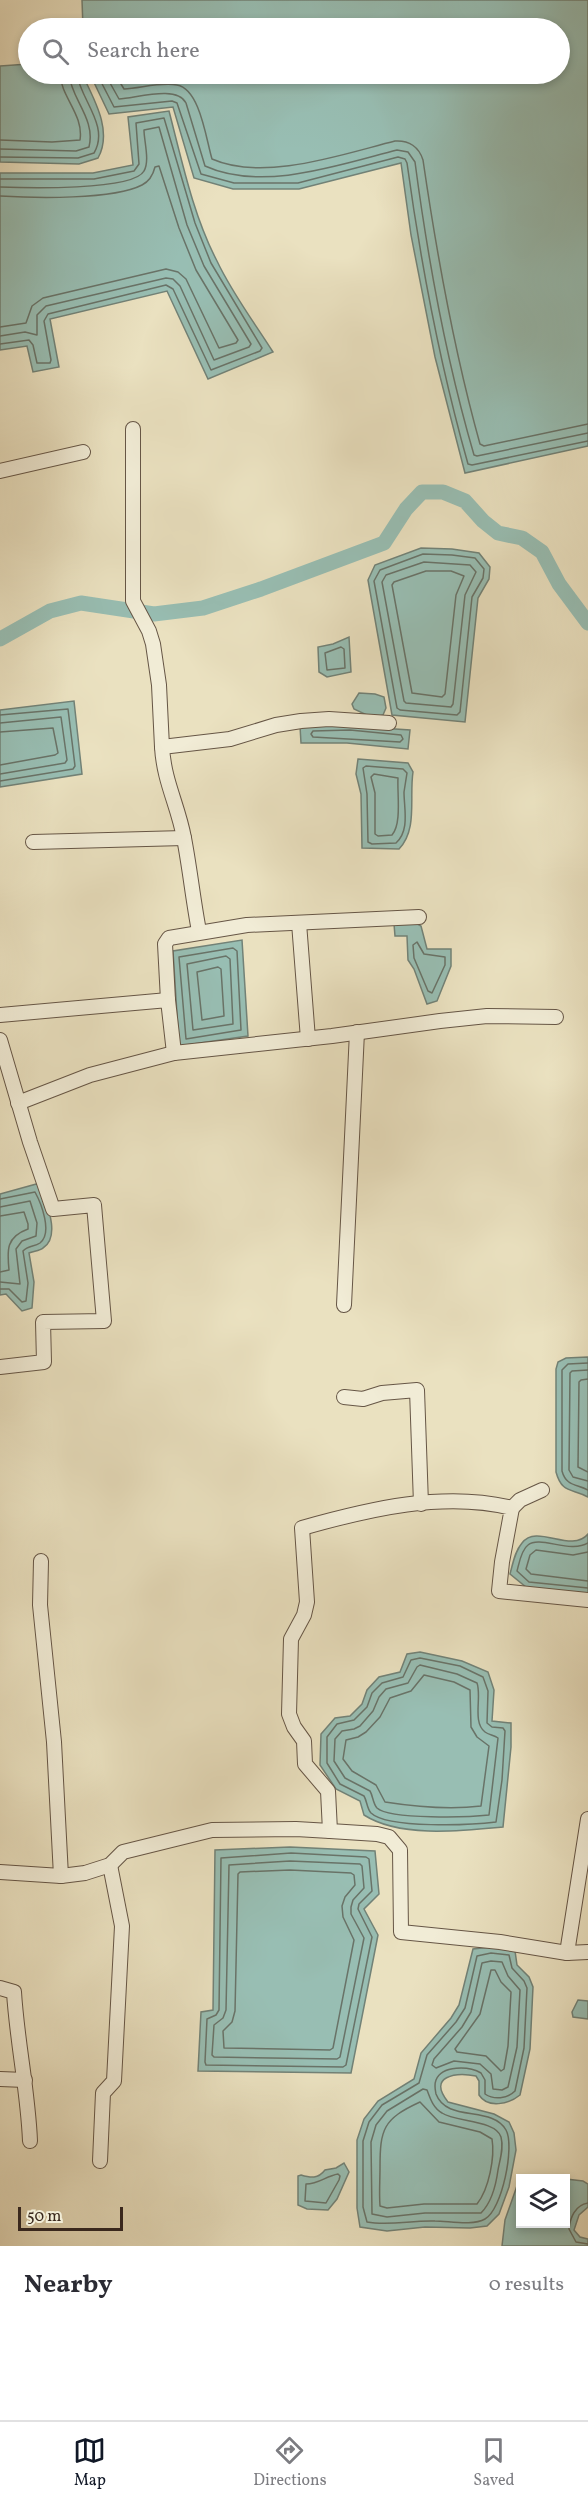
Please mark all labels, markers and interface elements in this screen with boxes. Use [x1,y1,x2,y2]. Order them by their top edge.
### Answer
search box [18,18,570,84]
icon: search [39,35,72,68]
text: Search here [87,36,200,67]
map controls [516,2174,570,2228]
button: layers [516,2174,570,2228]
scale bar [18,2204,123,2232]
text: 50 m [27,2206,61,2228]
text: Nearby [24,2267,113,2303]
text: 0 results [489,2271,564,2299]
tab: Map [73,2434,106,2492]
tab: Directions [253,2434,327,2492]
tab: Saved [473,2434,515,2492]

